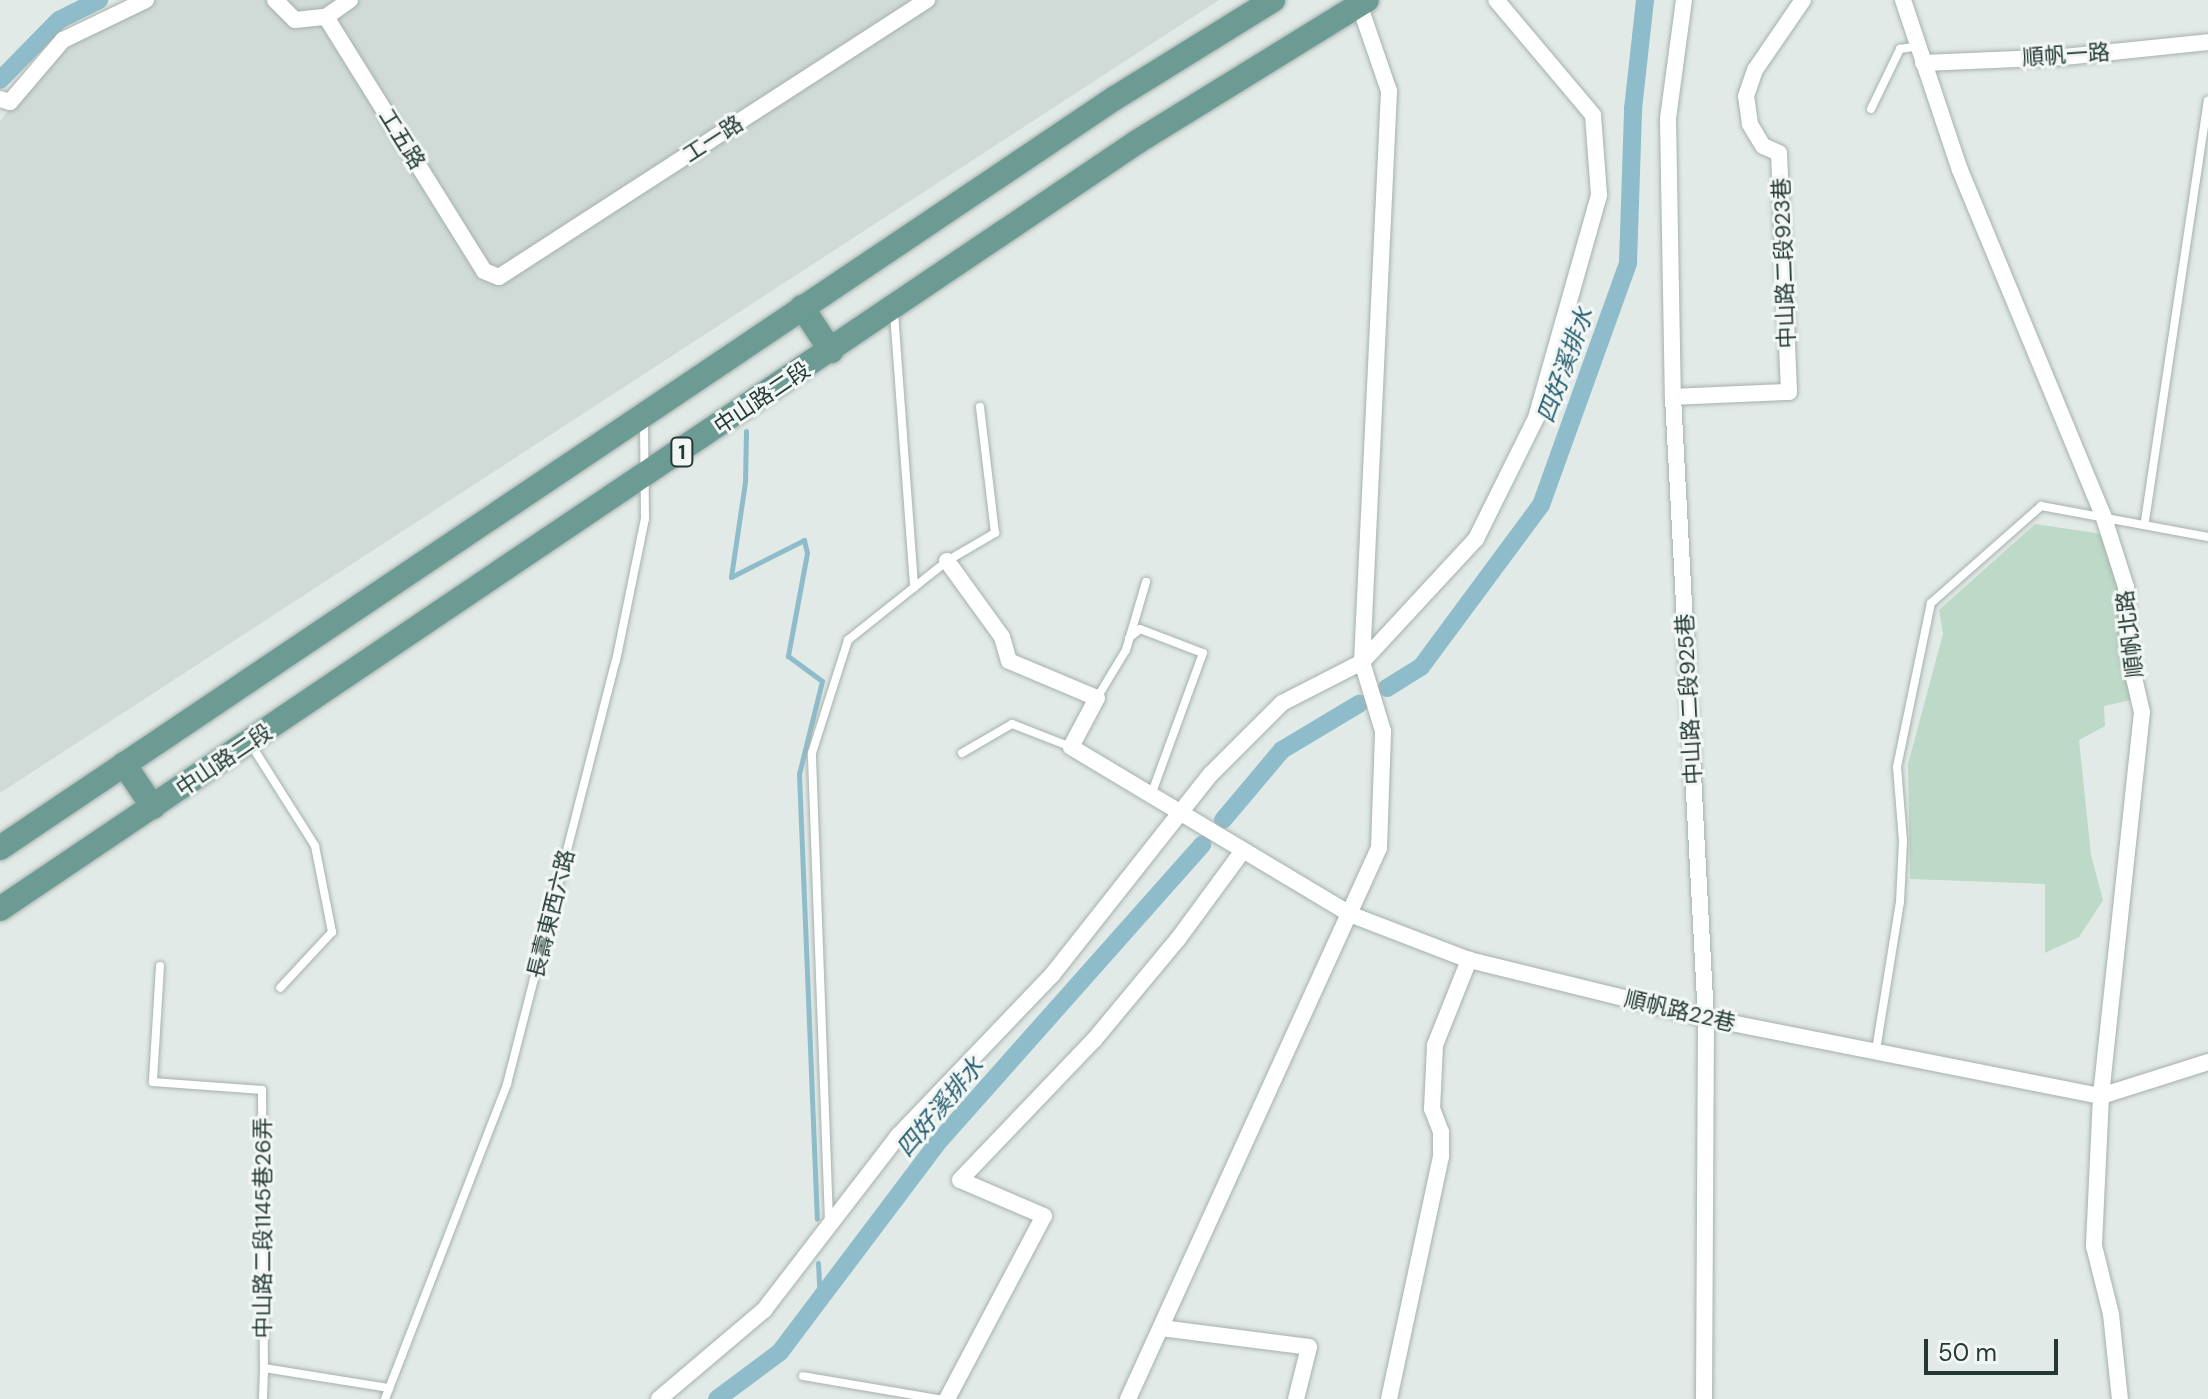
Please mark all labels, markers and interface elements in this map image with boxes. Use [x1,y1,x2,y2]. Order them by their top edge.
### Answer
street label: 順帆一路 [2021,39,2111,71]
street label: 工五路 [373,104,431,174]
street label: 工一路 [678,110,748,168]
street label: 中山路二段923巷 [1768,177,1800,349]
water label: 四好溪排水 [1531,304,1599,426]
street label: 中山路二段 [709,356,815,440]
road number: 1 [670,436,694,468]
street label: 順帆北路 [2112,589,2148,679]
street label: 中山路二段925巷 [1671,613,1707,785]
street label: 中山路二段 [171,718,277,802]
street label: 長壽東西六路 [522,847,580,981]
street label: 順帆路22巷 [1622,985,1738,1037]
water label: 四好溪排水 [890,1052,990,1162]
street label: 中山路二段1145巷26弄 [250,1118,276,1338]
scale bar [1928,1323,2062,1373]
text: 50 m [1938,1337,1997,1368]

